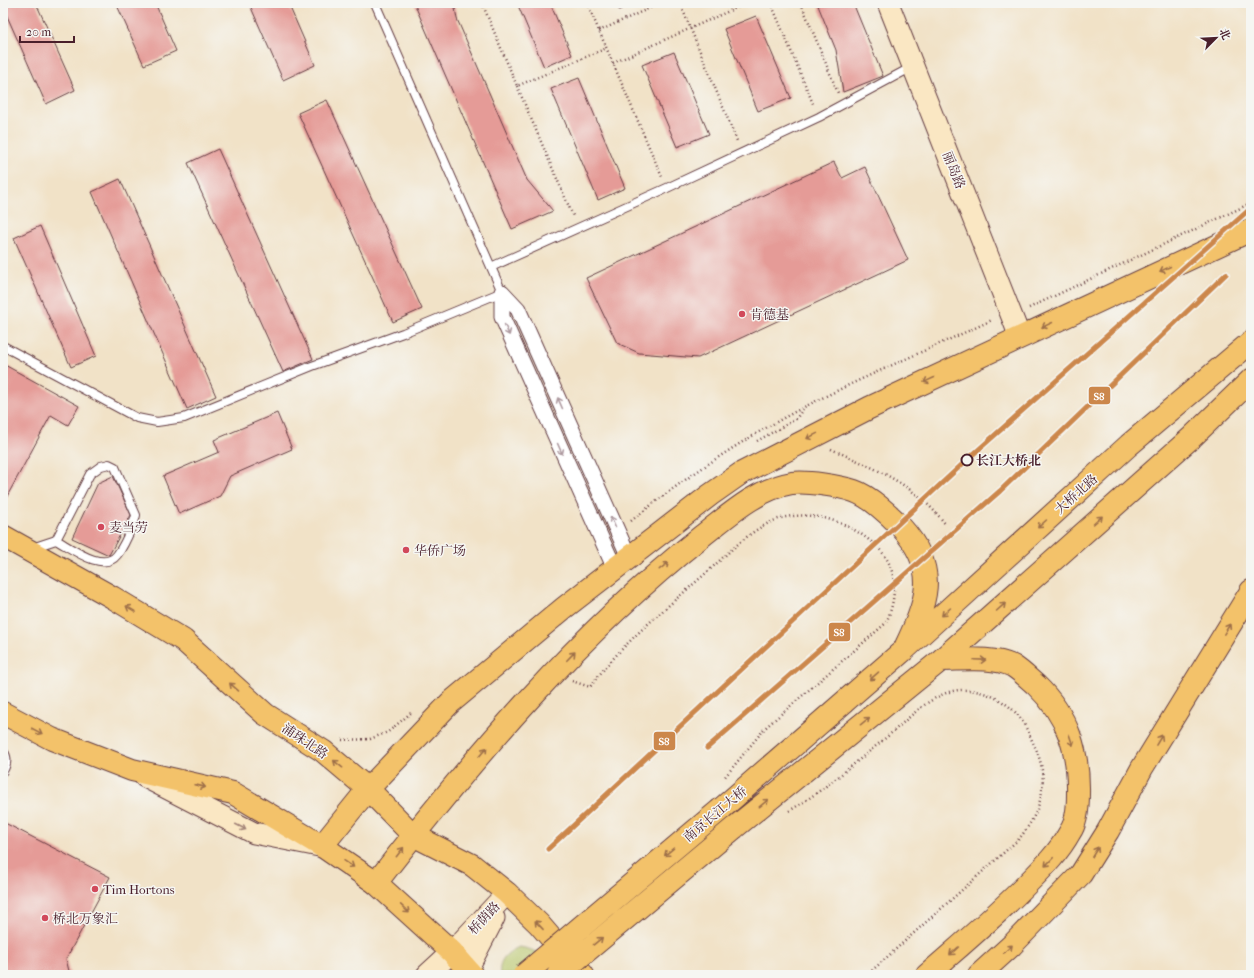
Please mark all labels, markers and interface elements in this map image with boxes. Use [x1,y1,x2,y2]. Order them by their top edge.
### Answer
scale bar [20,18,74,44]
north arrow [1196,18,1236,58]
text: 20 m [26,25,51,39]
text: 北 [1217,26,1233,42]
street label: 丽岛路 [940,149,968,191]
one-way arrow [1159,266,1171,273]
place label: 肯德基 [750,307,789,322]
marker: 肯德基 [737,309,747,319]
one-way arrow [1041,322,1053,329]
one-way arrow [504,323,512,335]
one-way arrow [923,377,935,384]
line badge: S8 [1088,386,1111,405]
text: S8 [1093,390,1105,403]
one-way arrow [556,398,563,410]
one-way arrow [806,433,818,440]
one-way arrow [557,442,565,454]
marker: 长江大桥北 [960,453,974,467]
place label: 长江大桥北 [976,453,1041,468]
street label: 大桥北路 [1052,471,1100,517]
one-way arrow [609,516,616,528]
one-way arrow [1093,516,1104,525]
one-way arrow [1038,519,1048,528]
place label: 麦当劳 [109,520,148,535]
marker: 麦当劳 [96,522,106,532]
place label: 华侨广场 [414,543,466,558]
marker: 华侨广场 [401,545,411,555]
one-way arrow [659,561,670,570]
one-way arrow [996,602,1006,611]
one-way arrow [126,605,137,613]
one-way arrow [941,607,952,616]
line badge: S8 [828,622,851,642]
one-way arrow [1223,624,1231,635]
text: S8 [833,626,845,639]
one-way arrow [566,651,576,661]
one-way arrow [973,656,986,664]
one-way arrow [869,671,880,680]
one-way arrow [228,683,239,692]
one-way arrow [860,717,871,726]
street label: 浦珠北路 [279,720,331,762]
one-way arrow [31,728,43,735]
line badge: S8 [653,731,676,751]
one-way arrow [1068,733,1075,746]
one-way arrow [1156,734,1164,746]
text: S8 [658,735,670,748]
one-way arrow [479,747,488,757]
one-way arrow [333,760,344,769]
one-way arrow [193,782,206,790]
street label: 南京长江大桥 [680,783,750,845]
one-way arrow [758,799,769,807]
one-way arrow [235,824,247,831]
one-way arrow [396,846,404,857]
one-way arrow [1091,846,1099,858]
one-way arrow [664,848,675,857]
one-way arrow [1044,857,1053,867]
one-way arrow [343,860,354,868]
place label: Tim Hortons [103,882,175,897]
marker: Tim Hortons [90,884,100,894]
street label: 桥荫路 [465,899,503,937]
one-way arrow [400,904,410,914]
place label: 桥北万象汇 [53,911,118,926]
marker: 桥北万象汇 [40,913,50,923]
one-way arrow [534,919,543,930]
one-way arrow [593,936,604,945]
one-way arrow [1003,944,1013,953]
one-way arrow [949,946,959,956]

